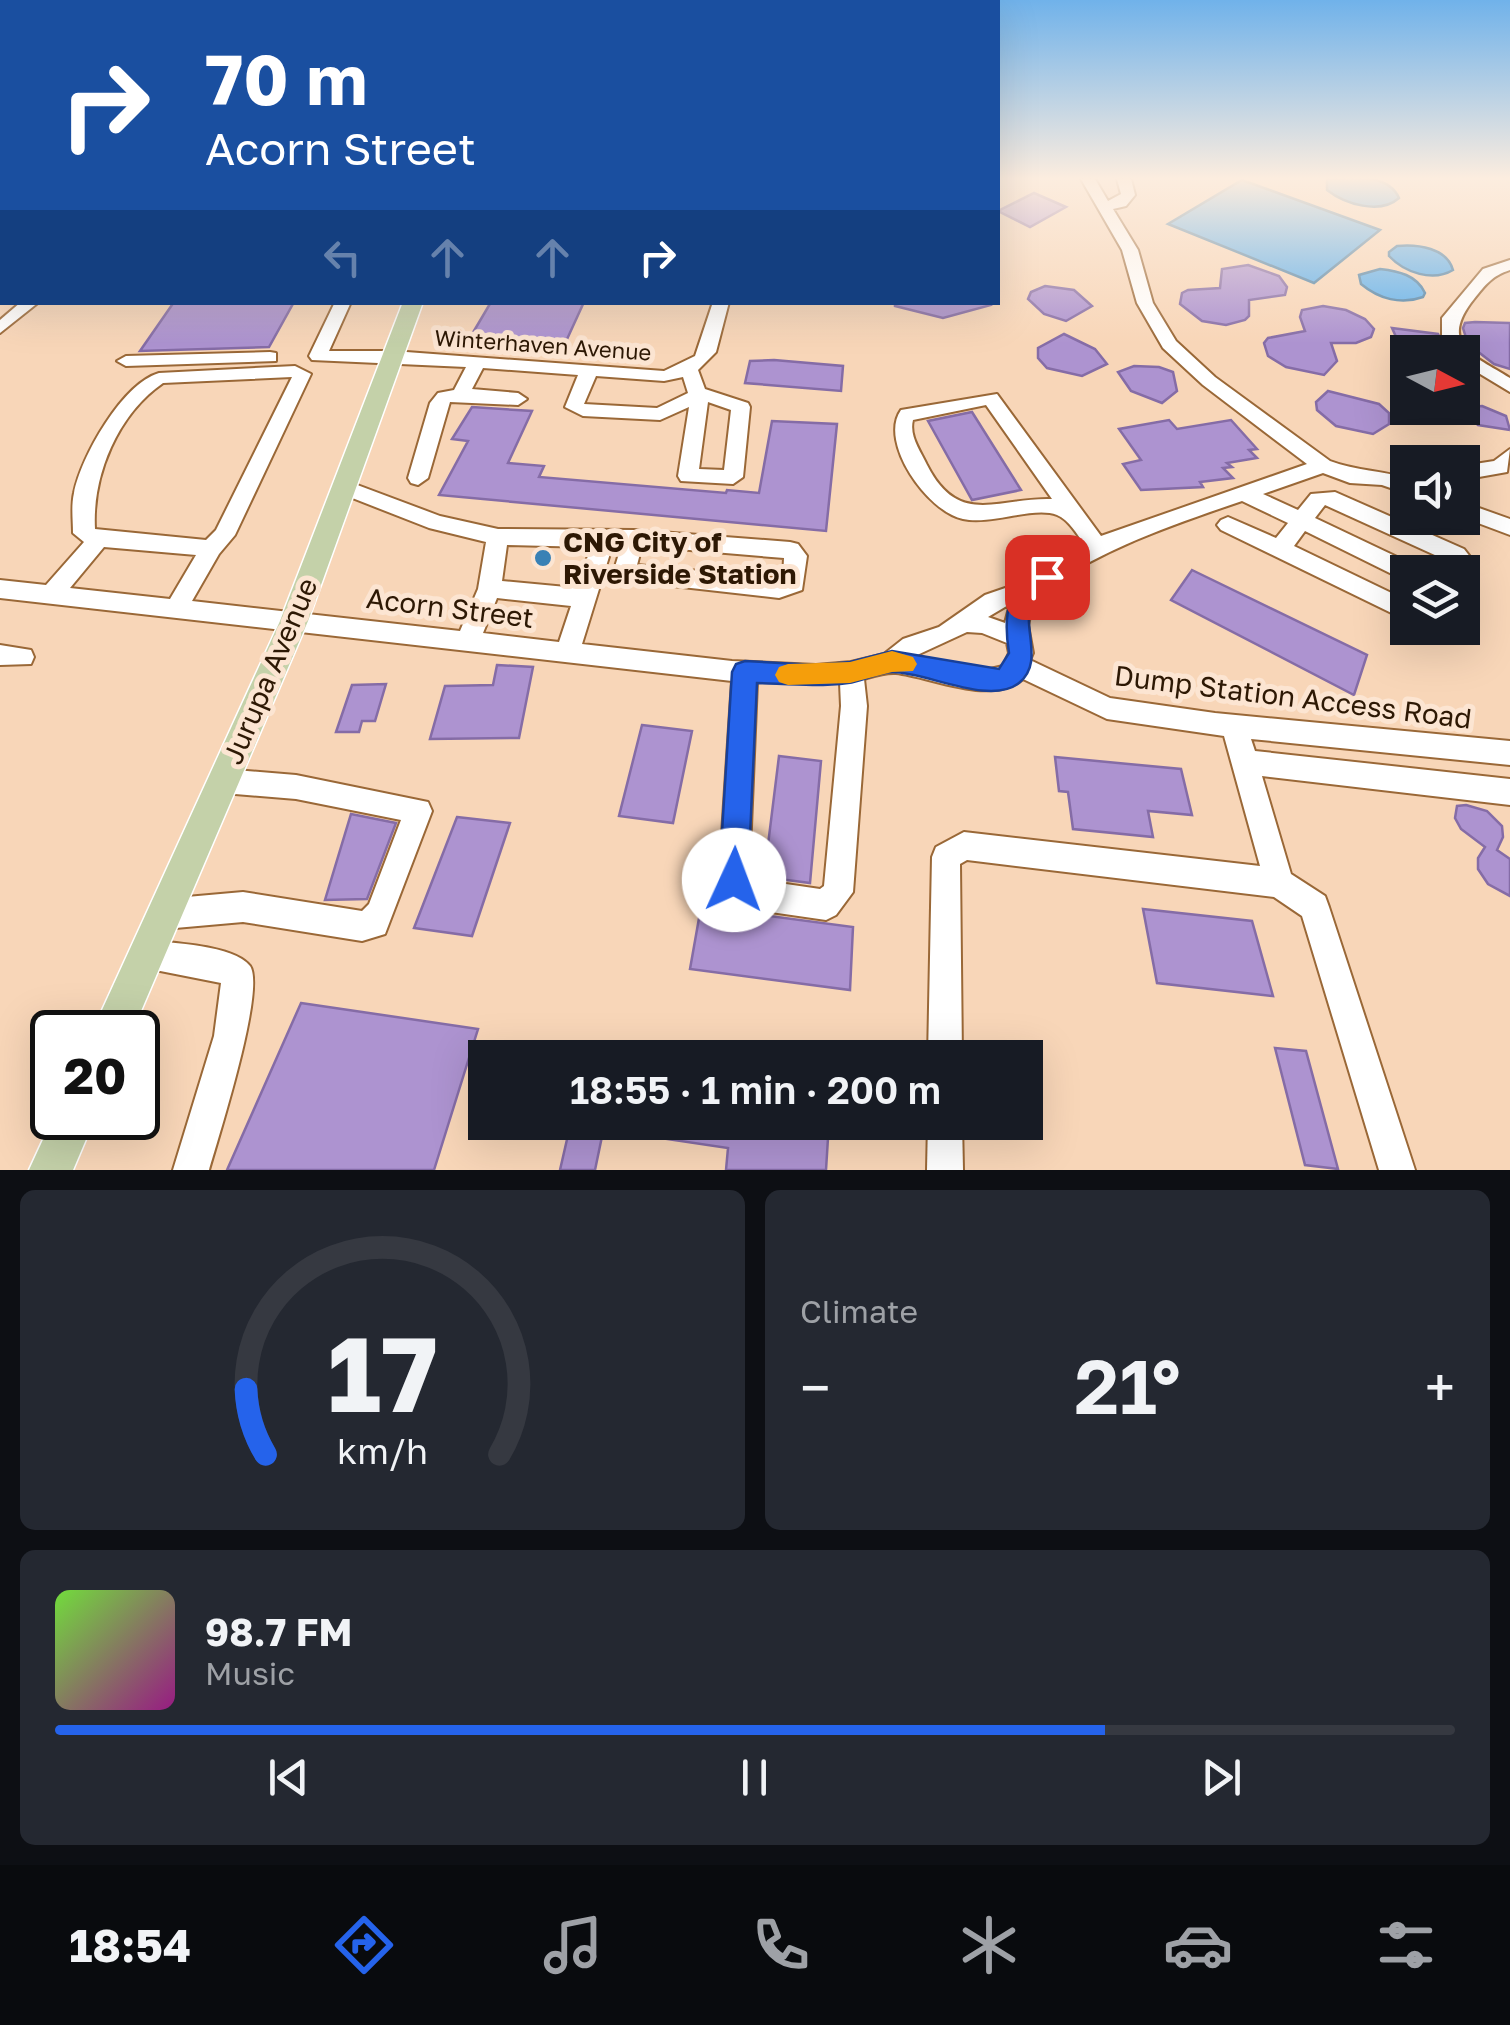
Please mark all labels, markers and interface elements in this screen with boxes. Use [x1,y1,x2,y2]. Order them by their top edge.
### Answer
text: 70 m [205,36,367,120]
icon: right [40,40,170,170]
text: Acorn Street [205,121,476,175]
icon: left [315,230,370,285]
icon: ahead [420,230,475,285]
icon: ahead [525,230,580,285]
icon: right [630,230,685,285]
street label: Winterhaven Avenue [434,323,652,366]
north arrow [1390,335,1480,425]
map controls [1390,335,1480,645]
button: sound [1390,445,1480,535]
place label: CNG City of Riverside Station [563,525,796,590]
pin [1005,535,1090,620]
marker: CNG City of Riverside Station [532,547,554,569]
icon: arrive [1020,550,1075,605]
button: layers [1390,555,1480,645]
street label: Jurupa Avenue [215,573,324,769]
street label: Acorn Street [364,581,536,634]
street label: Dump Station Access Road [1112,658,1474,735]
position arrow [682,828,786,932]
speed limit sign: 20 [30,1010,160,1140]
text: 18:55 · 1 min · 200 m [570,1067,941,1112]
text: Climate [800,1292,918,1330]
text: 17 [327,1310,438,1435]
text: 21° [1074,1340,1181,1431]
text: − [800,1354,830,1420]
text: + [1425,1354,1455,1420]
text: km/h [337,1429,428,1472]
text: 98.7 FM [205,1609,352,1654]
text: Music [205,1654,295,1692]
icon: previous [261,1750,316,1805]
icon: pause [727,1750,782,1805]
icon: next [1194,1750,1249,1805]
icon: directions [329,1910,399,1980]
icon: music [538,1910,608,1980]
icon: phone [746,1910,816,1980]
icon: climate [954,1910,1024,1980]
icon: car [1163,1910,1233,1980]
icon: filters [1371,1910,1441,1980]
text: 18:54 [69,1918,191,1972]

